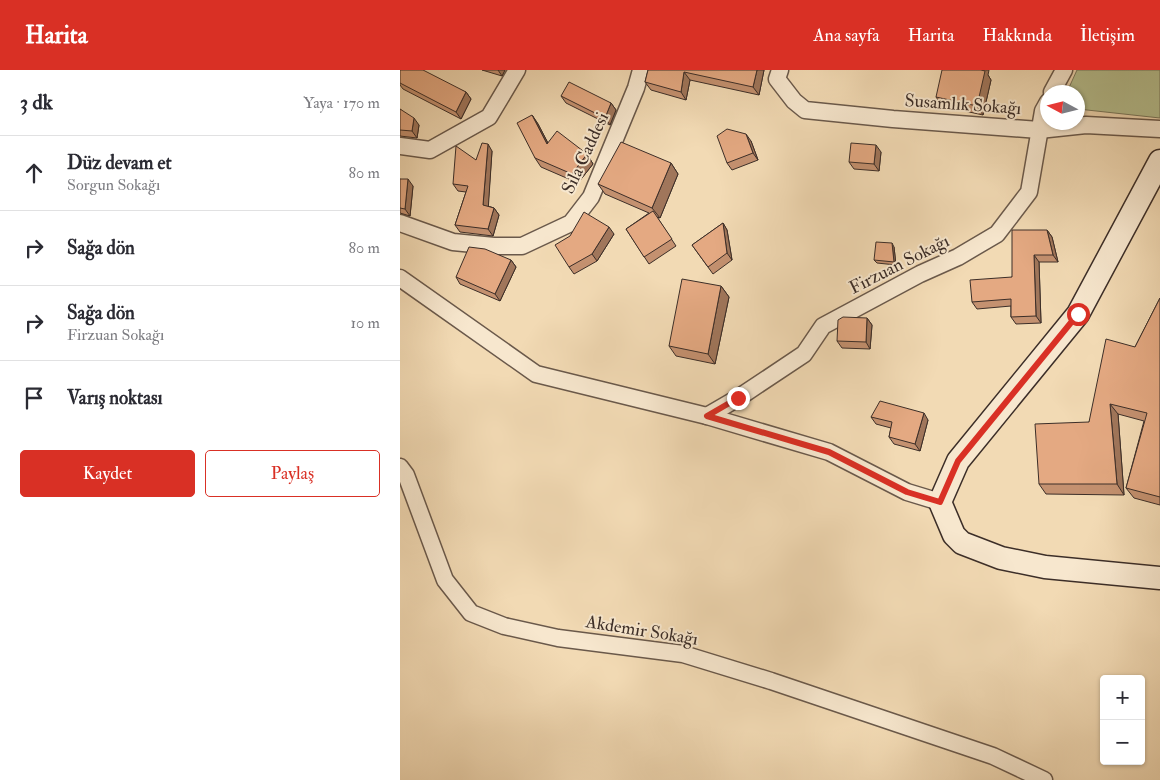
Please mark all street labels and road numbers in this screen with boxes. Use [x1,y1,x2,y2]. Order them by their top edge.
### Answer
street label: Susamlık Sokağı [904,89,1022,120]
street label: Sıla Caddesi [557,109,614,198]
street label: Firzuan Sokağı [845,229,953,300]
street label: Akdemir Sokağı [583,610,700,651]

